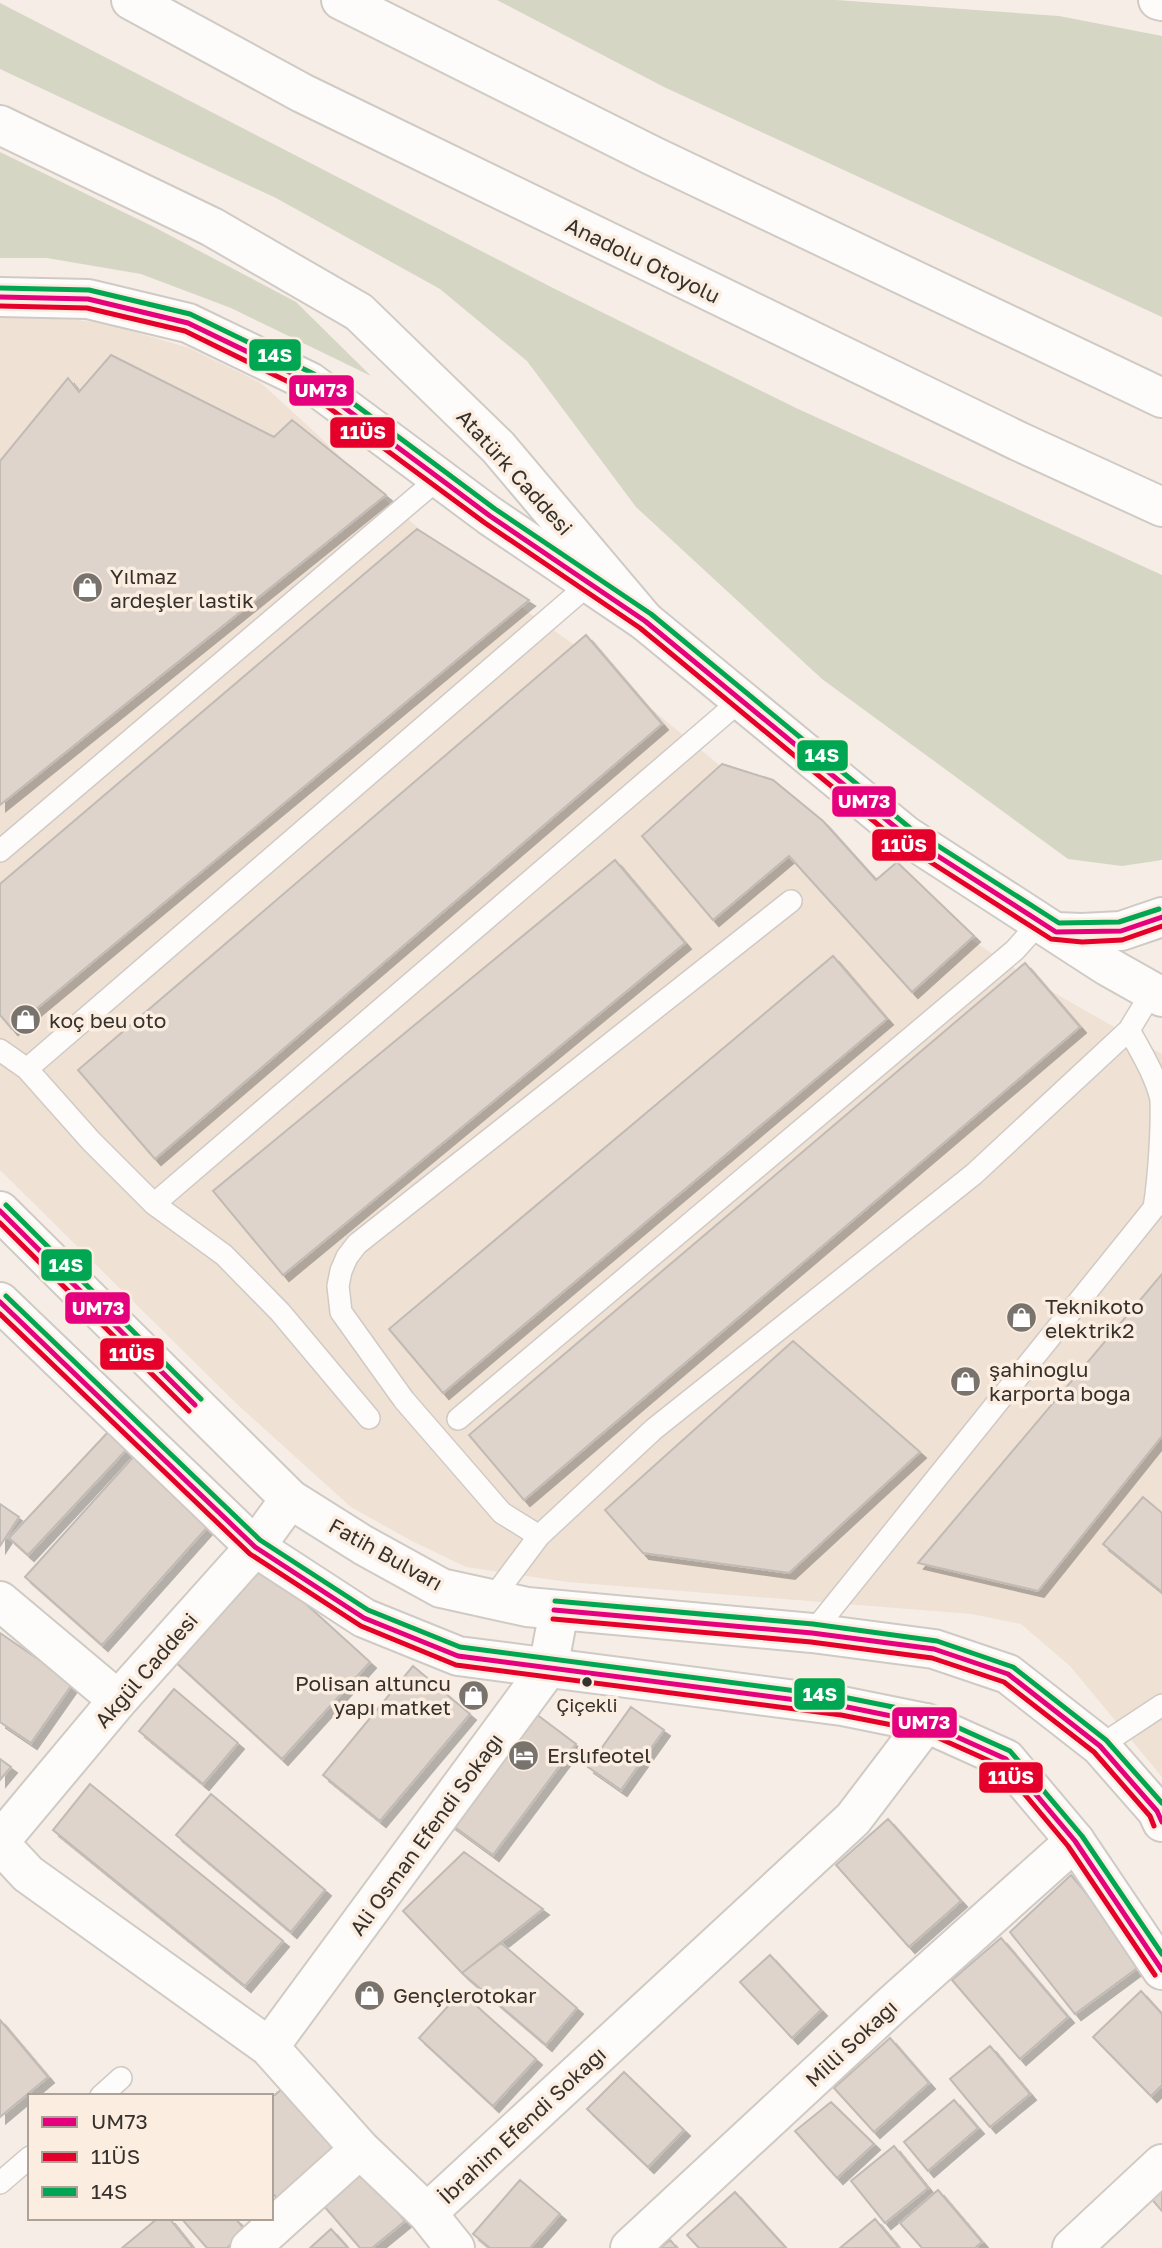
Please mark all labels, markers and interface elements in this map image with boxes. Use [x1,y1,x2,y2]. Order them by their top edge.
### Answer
street label: Anadolu Otoyolu [562,211,724,309]
line badge: 14S [248,338,302,372]
text: 14S [258,343,292,366]
line badge: UM73 [288,374,355,407]
text: UM73 [295,378,347,401]
street label: Atatürk Caddesi [452,404,578,540]
line badge: 11ÜS [329,416,396,449]
text: 11ÜS [340,420,386,443]
place label: Yılmaz ardeşler lastik [110,563,254,613]
shop icon: Yılmaz ardeşler lastik [70,571,104,605]
line badge: 14S [796,739,849,772]
text: 14S [805,743,839,766]
line badge: UM73 [831,785,897,818]
text: UM73 [838,789,890,812]
line badge: 11ÜS [871,828,937,862]
text: 11ÜS [881,833,927,856]
shop icon: koç beu oto [9,1003,43,1037]
place label: koç beu oto [49,1007,166,1033]
line badge: 14S [40,1248,93,1282]
text: 14S [49,1253,83,1276]
line badge: UM73 [64,1291,131,1325]
place label: Teknikoto elektrik2 [1045,1293,1144,1343]
text: UM73 [72,1296,124,1319]
shop icon: Teknikoto elektrik2 [1005,1301,1039,1335]
line badge: 11ÜS [99,1337,165,1371]
text: 11ÜS [109,1342,155,1365]
place label: şahinoğlu karporta boga [989,1356,1131,1406]
shop icon: şahinoğlu karporta boga [949,1364,983,1398]
street label: Fatih Bulvarı [325,1512,447,1596]
street label: Akgül Caddesi [89,1607,203,1733]
place label: Polisan altuncu yapı matket [295,1670,451,1720]
marker: Çiçekli [580,1675,594,1689]
line badge: 14S [793,1677,846,1711]
shop icon: Polisan altuncu yapı matket [457,1678,491,1712]
text: 14S [803,1682,837,1705]
place label: Çiçekli [556,1693,618,1716]
line badge: UM73 [891,1706,958,1739]
text: UM73 [898,1710,950,1733]
street label: Ali Osman Efendi Sokağı [344,1728,508,1940]
hotel icon: Erslıfeotel [507,1738,541,1772]
place label: Erslıfeotel [547,1742,651,1768]
line badge: 11ÜS [978,1761,1044,1794]
text: 11ÜS [988,1765,1034,1788]
shop icon: Gençlerotokar [353,1978,387,2012]
place label: Gençlerotokar [393,1982,536,2008]
street label: Milli Sokağı [800,1994,902,2092]
street label: İbrahim Efendi Sokağı [433,2041,611,2209]
legend [28,2094,273,2220]
text: UM73 [91,2108,148,2134]
text: 11ÜS [91,2143,140,2169]
text: 14S [91,2178,127,2204]

